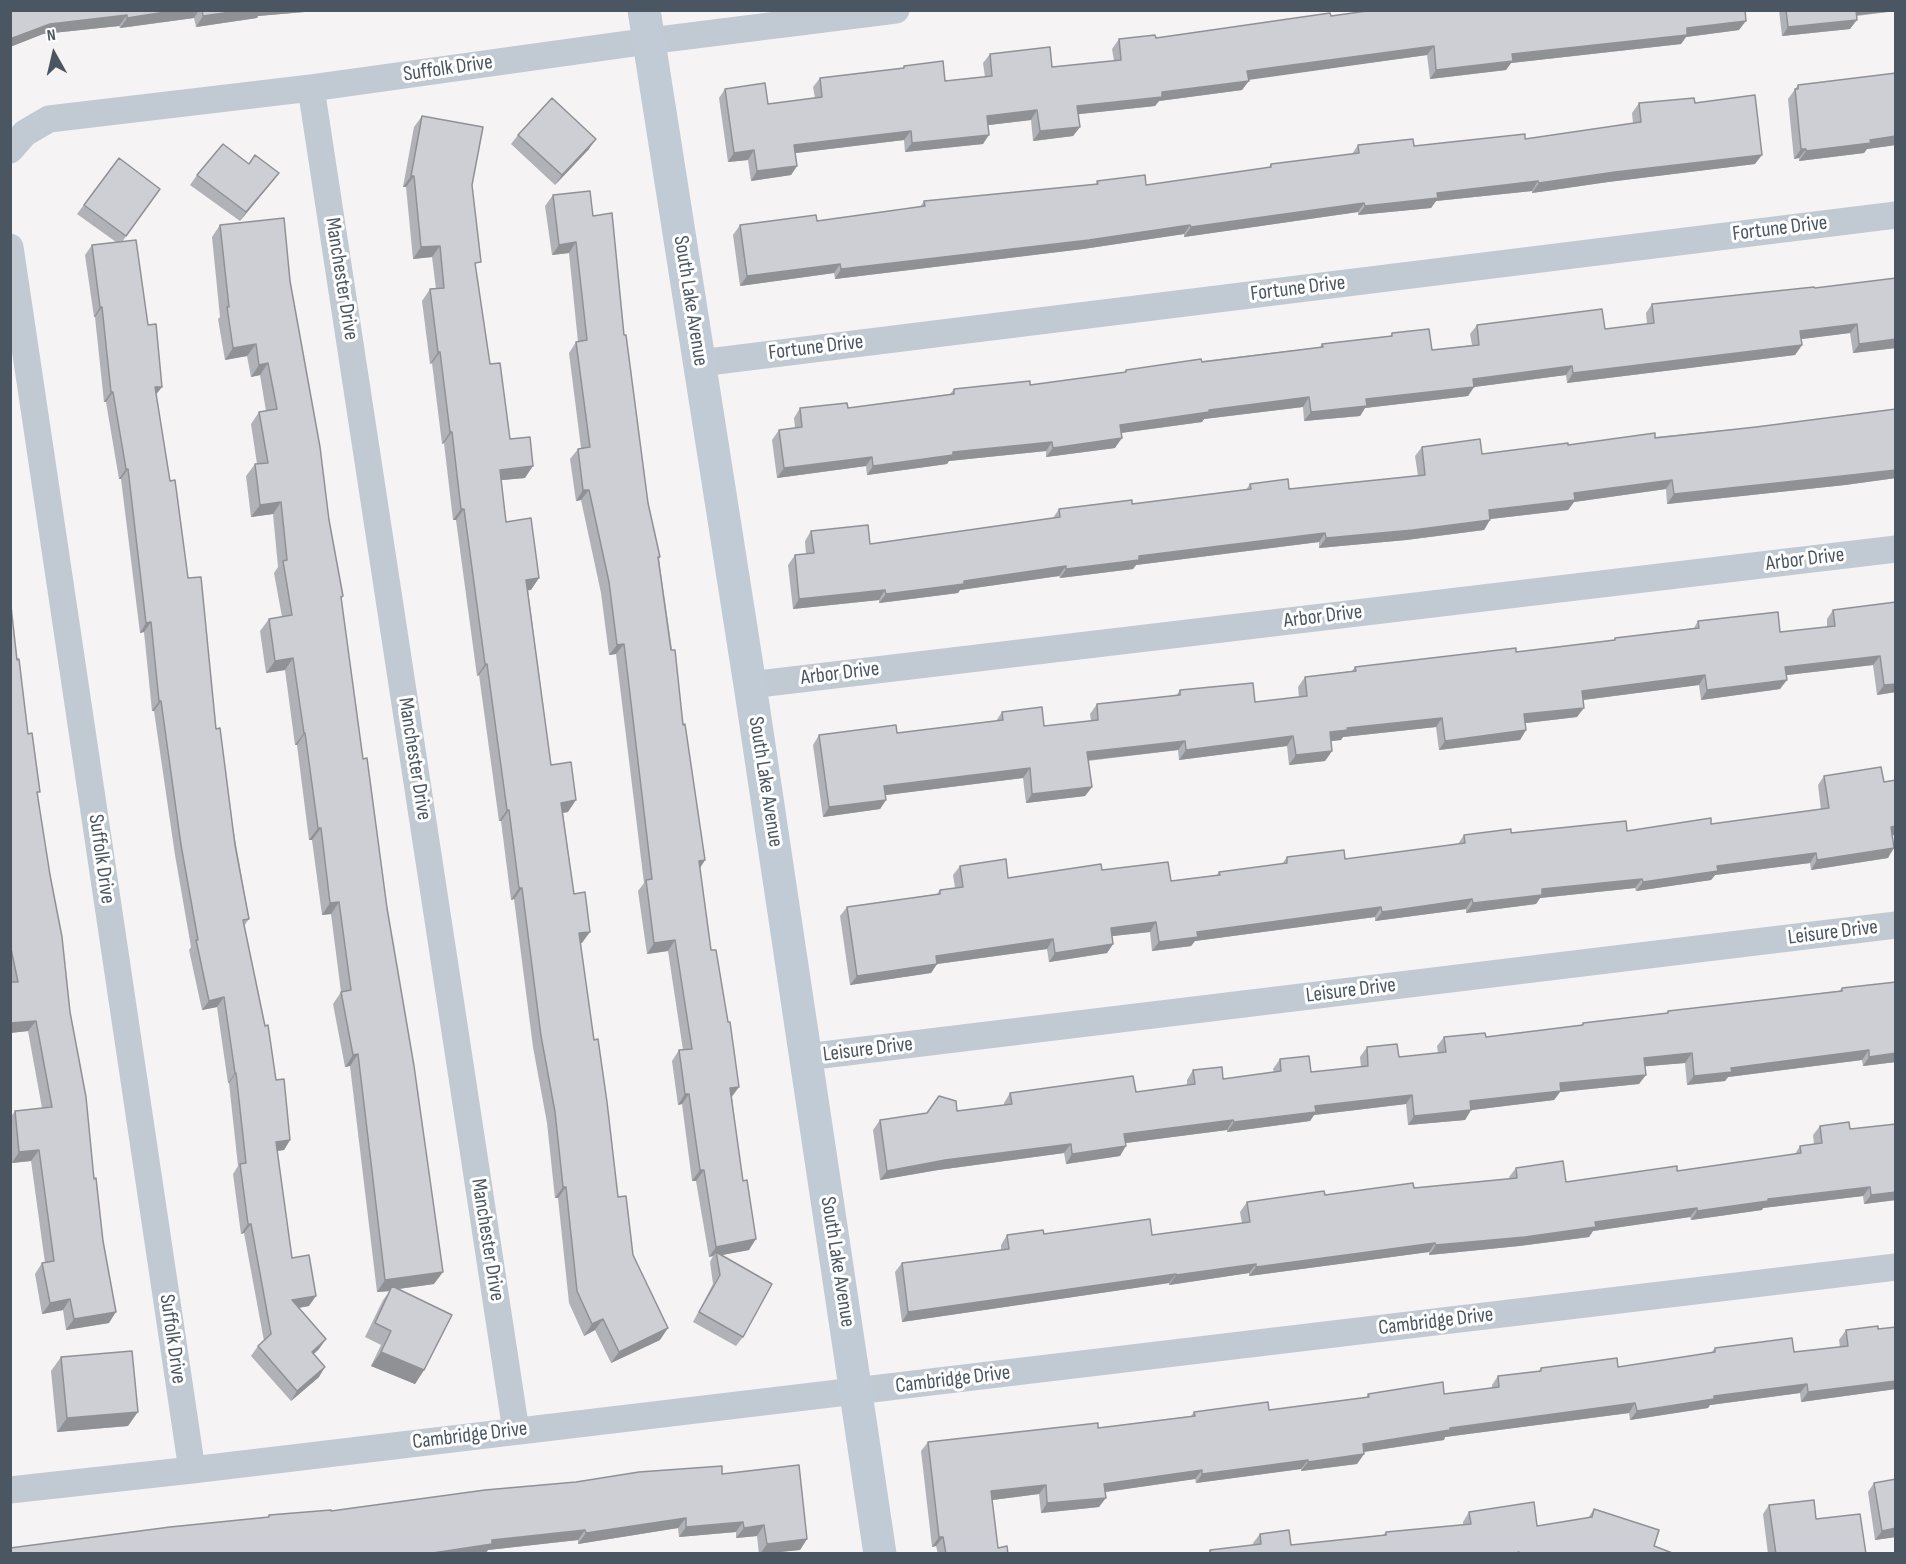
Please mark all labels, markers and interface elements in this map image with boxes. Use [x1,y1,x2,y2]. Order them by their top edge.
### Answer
north arrow [24,24,84,84]
text: N [46,26,57,46]
street label: Suffolk Drive [402,50,494,88]
street label: Fortune Drive [1731,211,1829,247]
street label: Manchester Drive [319,216,363,342]
street label: South Lake Avenue [667,234,713,368]
street label: Fortune Drive [1249,271,1347,307]
street label: Fortune Drive [767,330,865,366]
street label: Arbor Drive [1764,543,1846,577]
street label: Arbor Drive [1282,600,1364,634]
street label: Arbor Drive [799,657,881,691]
street label: Manchester Drive [392,696,436,822]
street label: South Lake Avenue [742,715,788,849]
street label: Suffolk Drive [82,813,120,905]
street label: Leisure Drive [1787,915,1879,951]
street label: Leisure Drive [1305,973,1397,1009]
street label: Leisure Drive [822,1032,914,1068]
street label: Manchester Drive [465,1177,509,1303]
street label: South Lake Avenue [814,1195,860,1329]
street label: Suffolk Drive [153,1293,191,1385]
street label: Cambridge Drive [1377,1302,1495,1342]
street label: Cambridge Drive [894,1360,1012,1400]
street label: Cambridge Drive [411,1416,529,1456]

